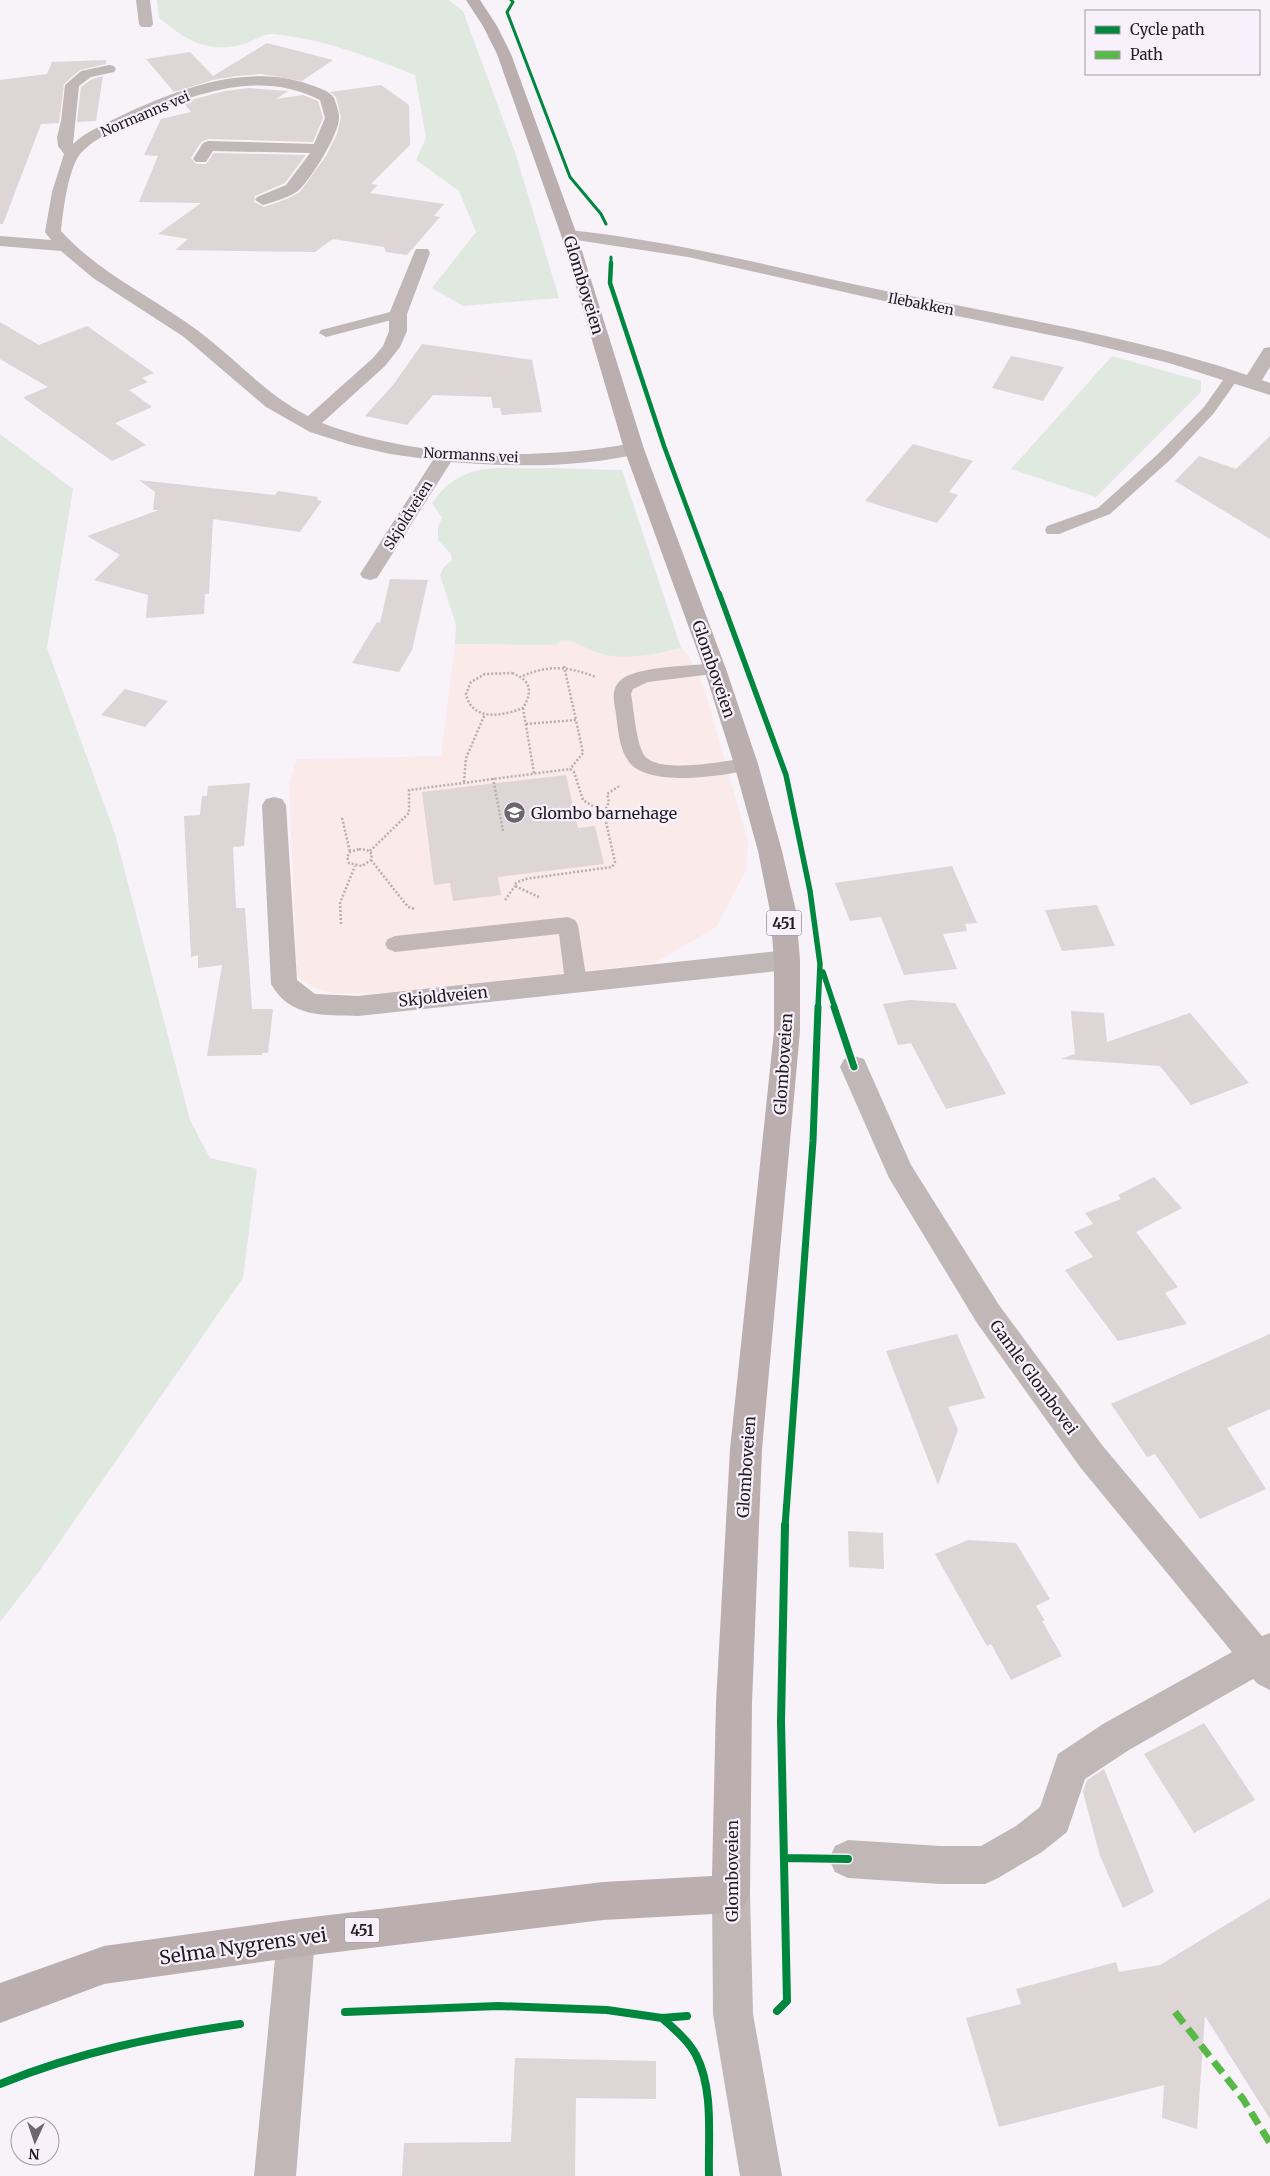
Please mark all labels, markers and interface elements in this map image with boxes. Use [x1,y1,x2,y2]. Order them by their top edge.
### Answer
legend [1085,10,1260,75]
text: Cycle path [1130,20,1205,39]
text: Path [1130,45,1163,64]
street label: Normanns vei [98,87,193,141]
street label: Glomboveien [560,233,609,337]
street label: Ilebakken [887,289,955,319]
street label: Normanns vei [423,444,519,466]
street label: Skjoldveien [380,477,436,553]
street label: Glomboveien [688,617,740,721]
school or university icon: Glombo barnehage [503,801,527,825]
place label: Glombo barnehage [531,803,677,823]
road number: 451 [766,910,802,936]
street label: Skjoldveien [397,981,489,1011]
street label: Glomboveien [769,1012,797,1116]
street label: Gamle Glombovei [986,1316,1082,1438]
street label: Glomboveien [732,1415,760,1519]
street label: Glomboveien [722,1820,742,1922]
road number: 451 [344,1918,380,1942]
street label: Selma Nygrens vei [158,1922,328,1970]
north arrow [10,2116,60,2166]
text: N [28,2145,40,2163]

